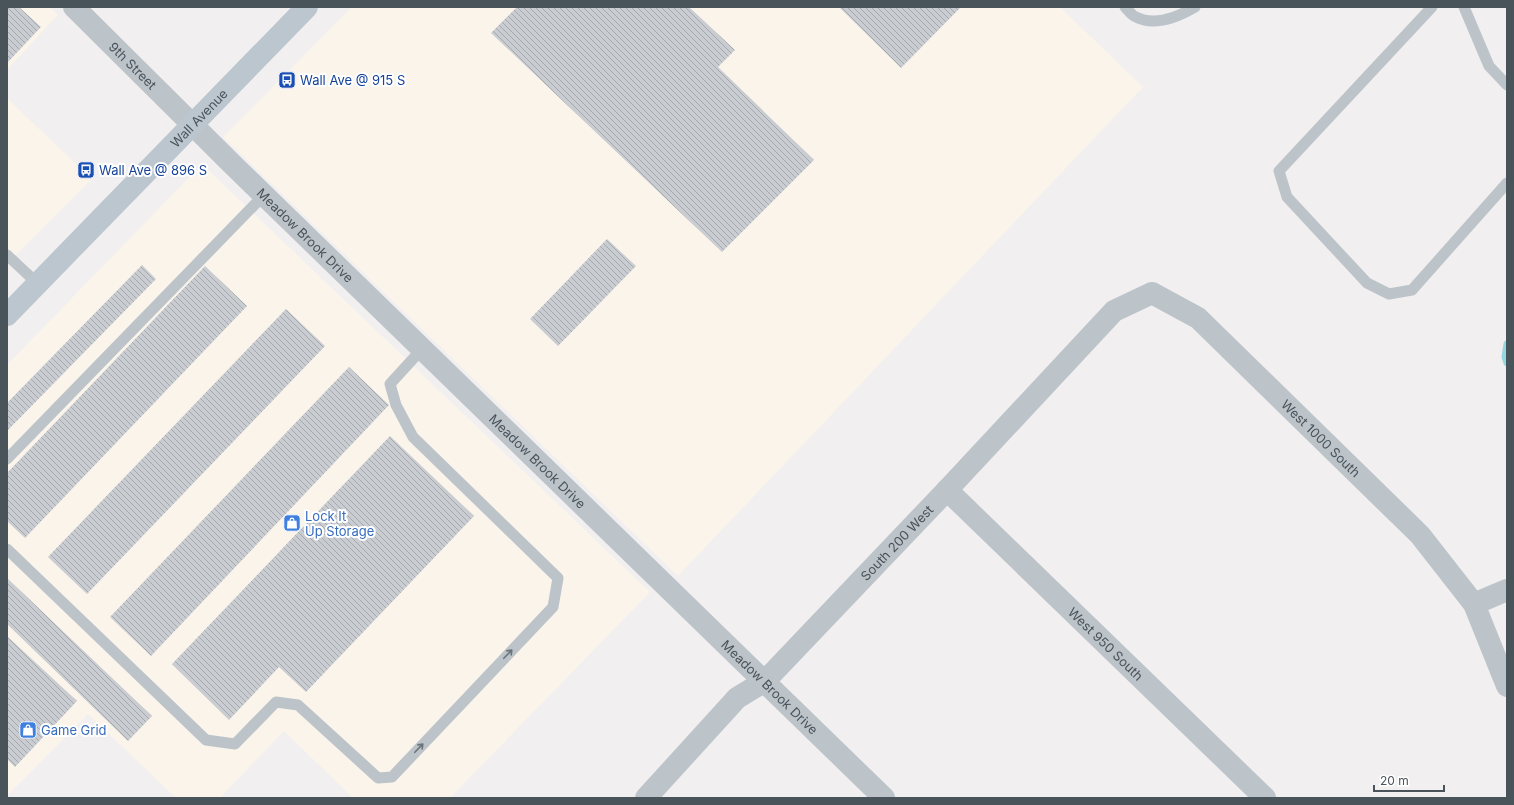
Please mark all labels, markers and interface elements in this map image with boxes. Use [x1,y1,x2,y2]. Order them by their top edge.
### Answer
street label: 9th Street [106,38,160,93]
bus stop icon: Wall Ave @ 915 S [277,70,297,90]
place label: Wall Ave @ 915 S [300,72,405,88]
street label: Wall Avenue [167,86,231,151]
bus stop icon: Wall Ave @ 896 S [76,160,96,180]
place label: Wall Ave @ 896 S [99,162,207,178]
street label: Meadow Brook Drive [254,185,357,286]
street label: West 1000 South [1278,396,1364,480]
street label: Meadow Brook Drive [486,411,589,512]
street label: South 200 West [857,502,936,584]
place label: Lock It Up Storage [305,508,374,539]
shop icon: Lock It Up Storage [282,513,302,533]
street label: West 950 South [1065,604,1147,684]
street label: Meadow Brook Drive [718,637,822,738]
one-way arrow [504,649,513,659]
shop icon: Game Grid [18,720,38,740]
place label: Game Grid [41,722,107,738]
one-way arrow [414,744,423,754]
scale bar [1374,767,1444,793]
text: 20 m [1380,773,1409,788]

